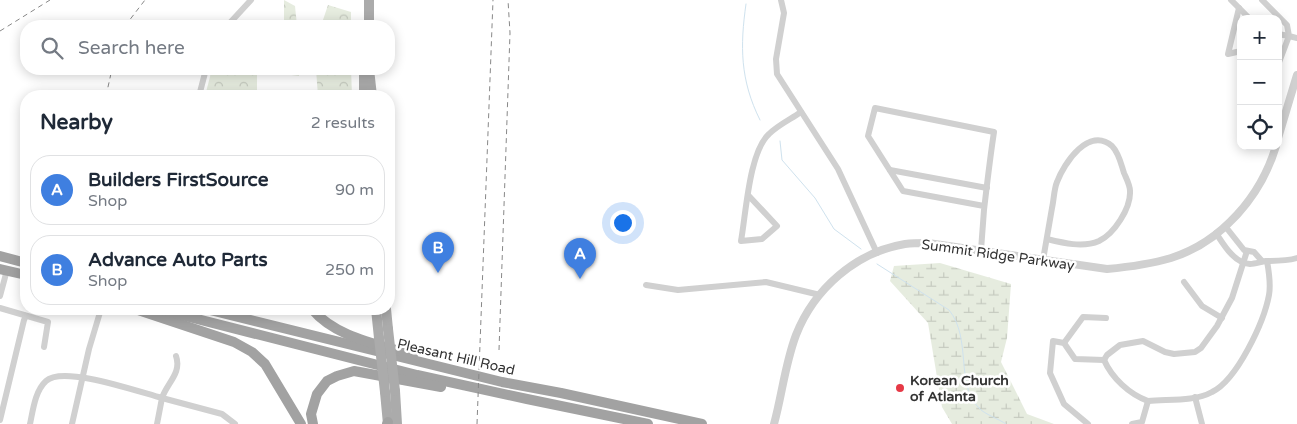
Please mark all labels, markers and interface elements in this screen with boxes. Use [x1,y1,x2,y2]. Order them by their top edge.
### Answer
map controls [1237,15,1282,150]
button: + [1237,15,1282,60]
search box [20,20,395,75]
icon: search [38,34,66,62]
text: Search here [78,37,185,59]
button: − [1237,60,1282,105]
button: locate [1237,105,1282,150]
text: Nearby [40,110,113,135]
text: 2 results [311,113,375,133]
text: Builders FirstSource [88,169,268,191]
text: A [51,180,63,200]
text: 90 m [335,180,374,200]
text: Shop [88,191,127,211]
your location [610,210,636,236]
pin: B [422,232,454,273]
street label: Summit Ridge Parkway [921,236,1076,274]
pin: A [564,238,596,279]
text: Advance Auto Parts [88,249,268,271]
text: B [51,260,63,280]
text: 250 m [325,260,374,280]
text: Shop [88,271,127,291]
street label: Pleasant Hill Road [396,335,516,379]
place label: Korean Church of Atlanta [910,372,1009,405]
marker: Korean Church of Atlanta [894,382,906,394]

